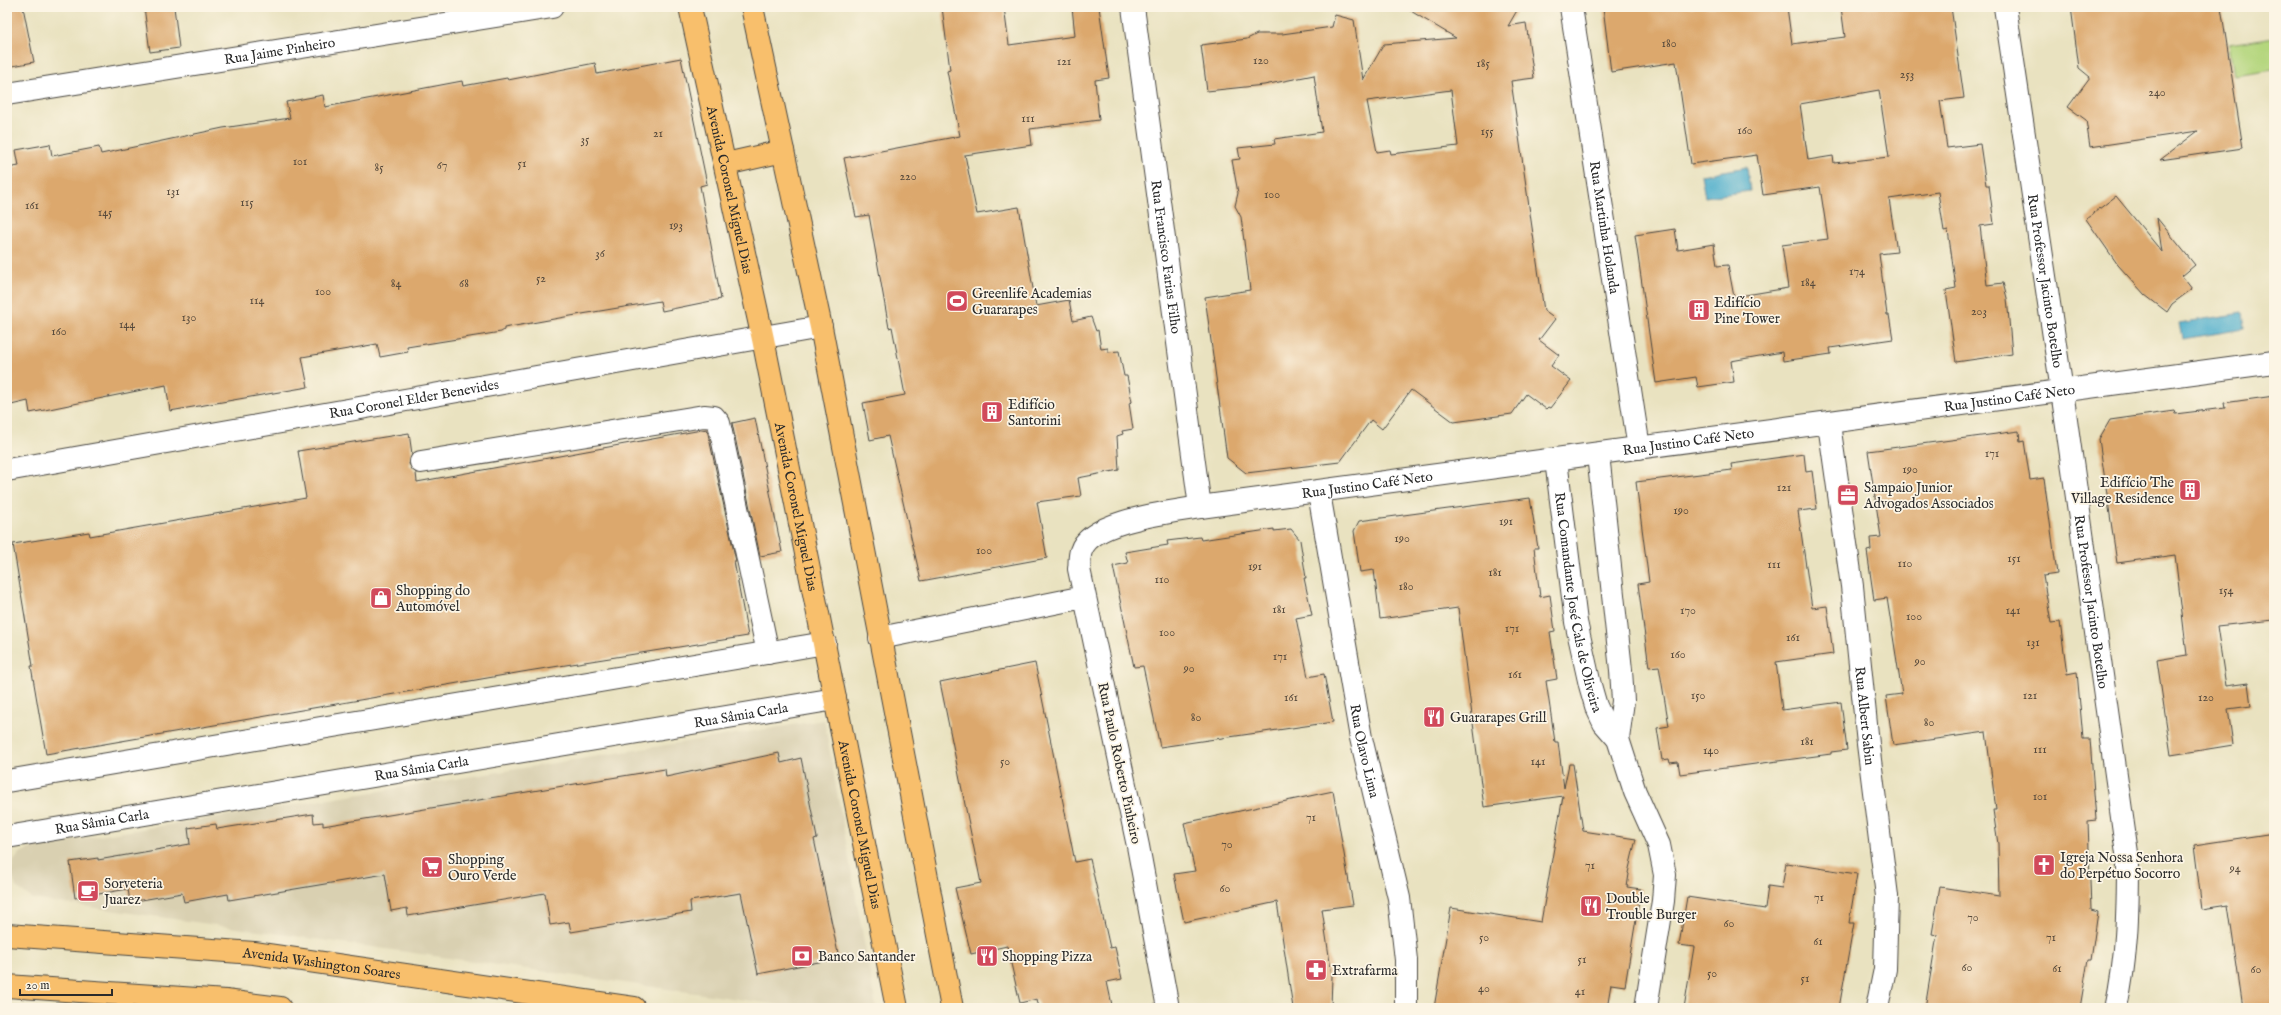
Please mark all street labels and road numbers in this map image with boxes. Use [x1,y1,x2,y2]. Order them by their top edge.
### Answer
street label: Rua Jaime Pinheiro [223,34,337,69]
street label: Avenida Coronel Miguel Dias [702,103,756,276]
street label: Rua Martinha Holanda [1585,160,1623,296]
street label: Rua Francisco Farias Filho [1146,179,1185,335]
street label: Rua Professor Jacinto Botelho [2023,193,2067,370]
street label: Rua Coronel Elder Benevides [328,376,500,423]
street label: Rua Justino Café Neto [1943,381,2077,416]
street label: Avenida Coronel Miguel Dias [770,420,821,593]
street label: Rua Justino Café Neto [1622,424,1756,460]
street label: Rua Justino Café Neto [1300,468,1434,503]
street label: Rua Comandante José Cals de Oliveira [1550,491,1606,716]
street label: Rua Professor Jacinto Botelho [2070,514,2112,690]
street label: Rua Albert Sabin [1850,666,1879,767]
street label: Rua Paulo Roberto Pinheiro [1093,681,1145,846]
street label: Rua Sâmia Carla [693,699,790,732]
street label: Rua Olavo Lima [1345,703,1383,801]
street label: Avenida Coronel Miguel Dias [833,738,885,911]
street label: Rua Sâmia Carla [373,752,471,786]
street label: Rua Sâmia Carla [53,805,151,839]
street label: Avenida Washington Soares [241,944,402,984]

